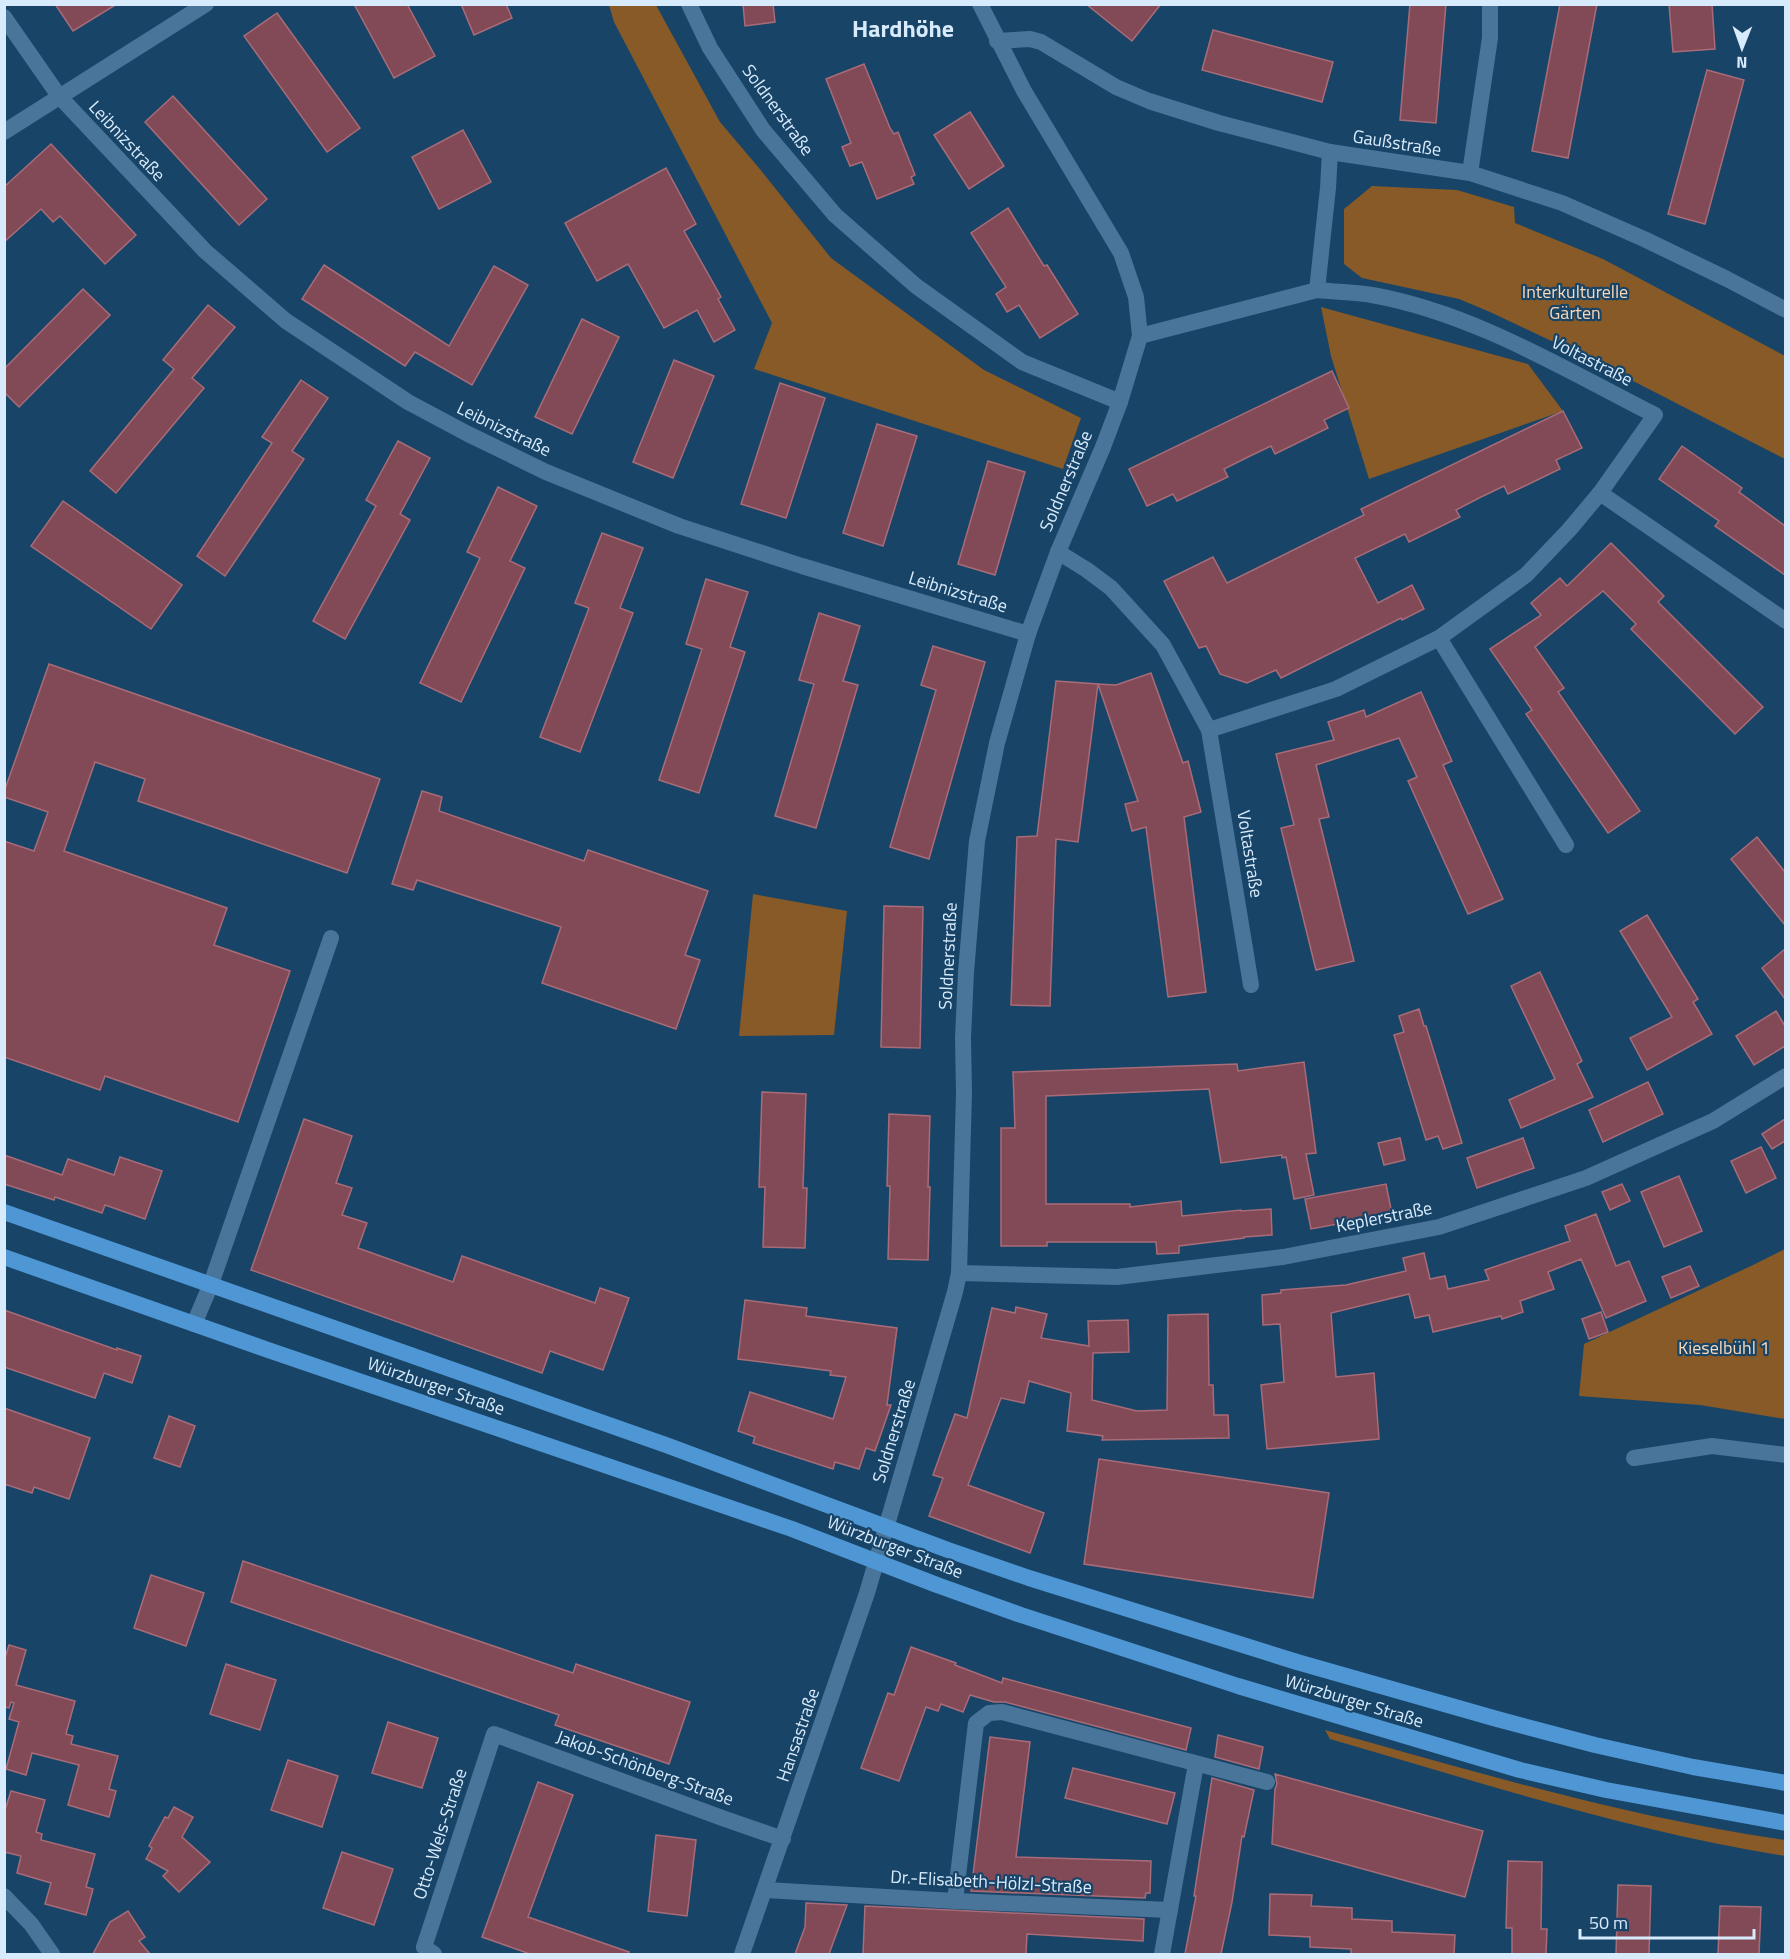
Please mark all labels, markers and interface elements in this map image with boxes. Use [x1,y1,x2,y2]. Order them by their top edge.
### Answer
district label: Hardhöhe [852,10,954,46]
north arrow [1712,18,1772,78]
text: N [1736,51,1747,75]
street label: Soldnerstraße [736,58,821,161]
street label: Leibnizstraße [83,94,172,187]
street label: Gaußstraße [1351,122,1443,163]
park label: Interkulturelle Gärten [1522,278,1628,326]
street label: Voltastraße [1547,328,1638,393]
street label: Leibnizstraße [452,394,556,463]
street label: Soldnerstraße [1032,426,1099,535]
street label: Leibnizstraße [905,564,1011,619]
street label: Voltastraße [1230,808,1271,900]
street label: Soldnerstraße [931,902,964,1010]
street label: Keplerstraße [1334,1194,1434,1239]
park label: Kieselbühl 1 [1678,1334,1770,1361]
street label: Würzburger Straße [364,1349,509,1422]
street label: Soldnerstraße [865,1376,922,1486]
street label: Würzburger Straße [823,1508,967,1585]
street label: Würzburger Straße [1281,1667,1427,1734]
street label: Hansastraße [769,1684,826,1785]
street label: Jakob-Schönberg-Straße [553,1723,738,1812]
street label: Otto-Wels-Straße [406,1765,473,1903]
street label: Dr.-Elisabeth-Hölzl-Straße [890,1863,1093,1900]
scale bar [1580,1902,1754,1940]
text: 50 m [1589,1909,1628,1936]

